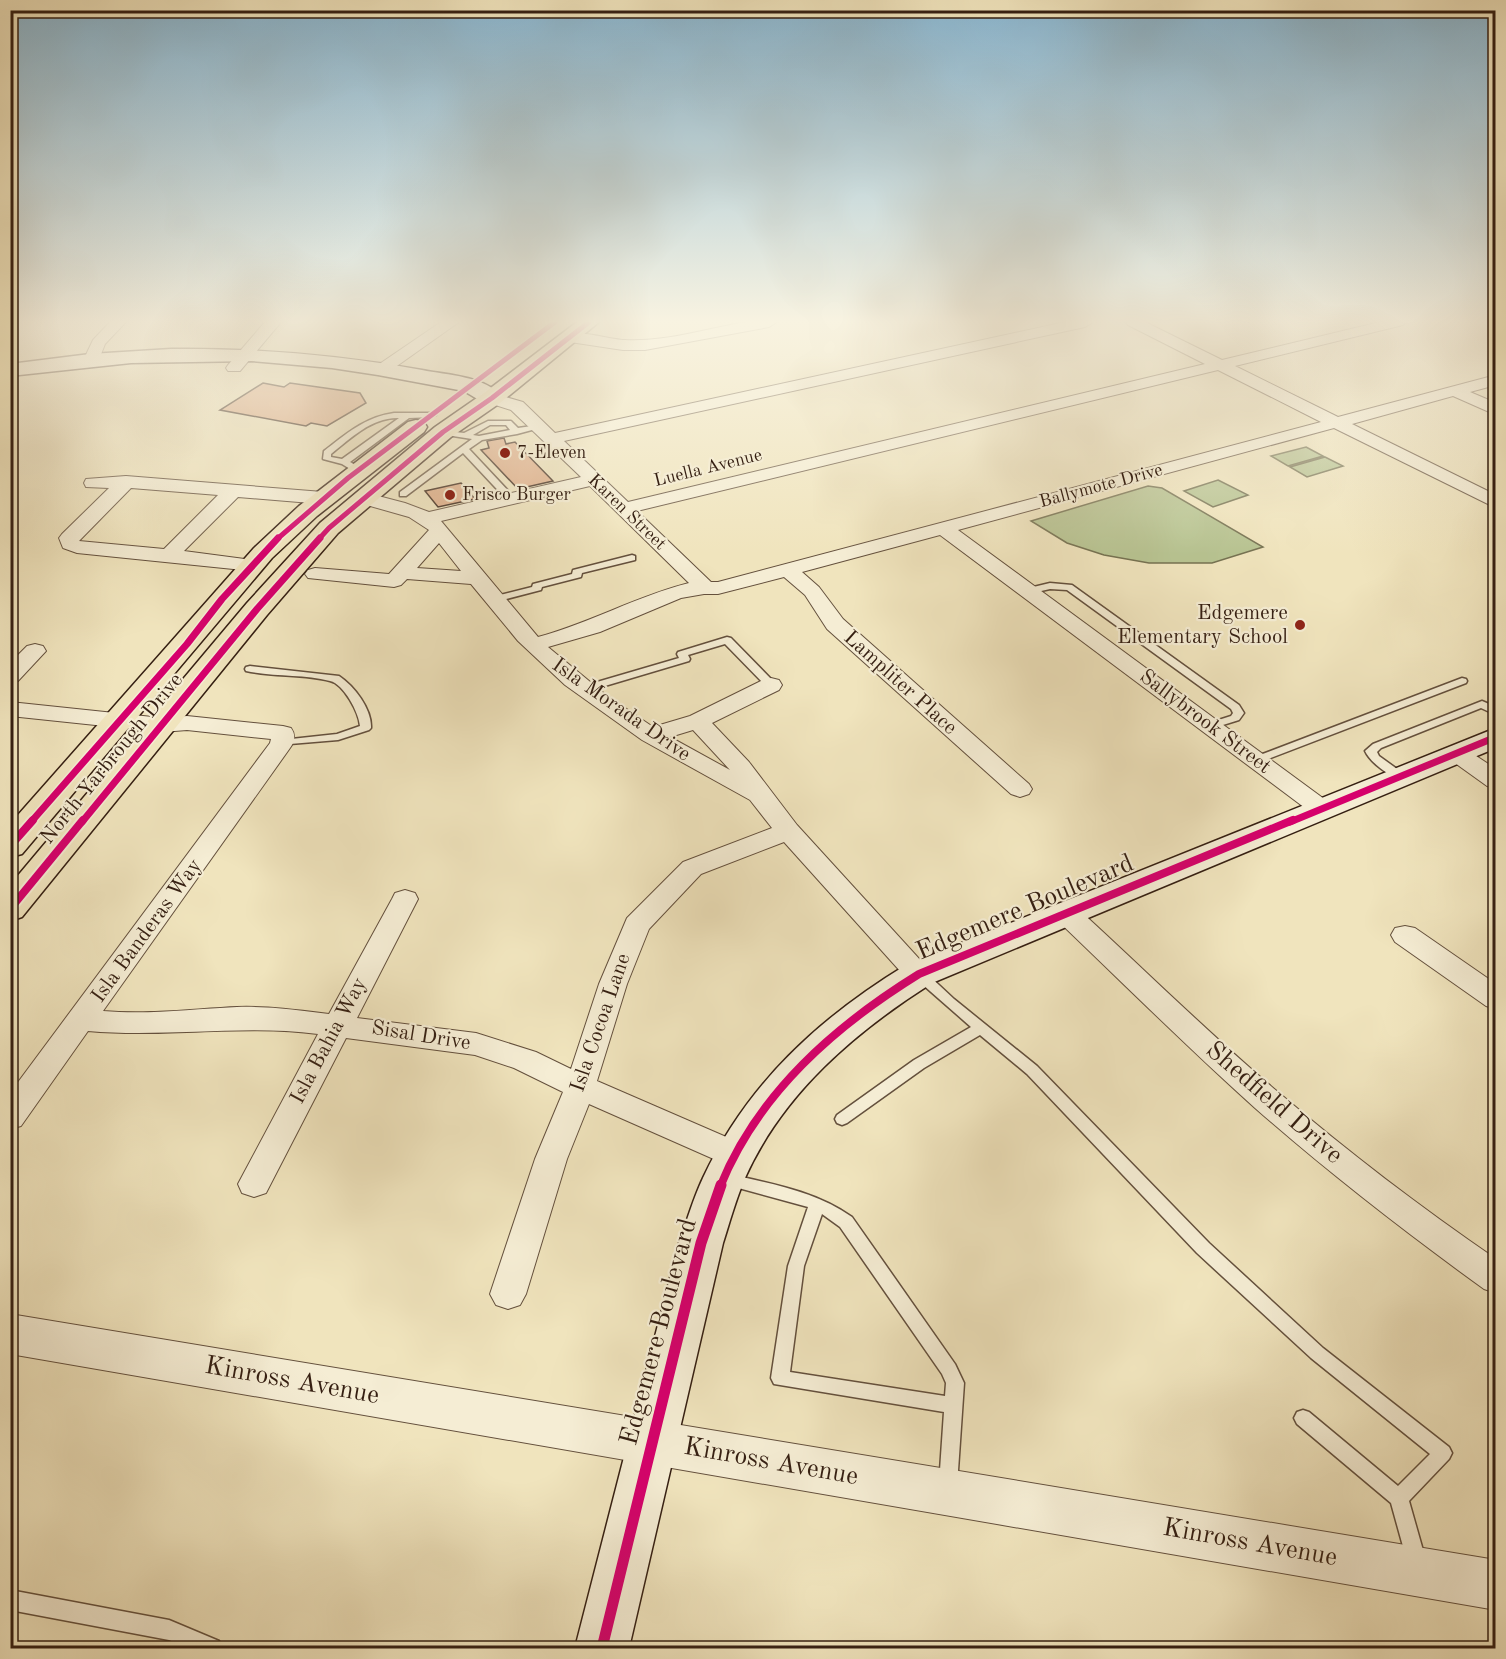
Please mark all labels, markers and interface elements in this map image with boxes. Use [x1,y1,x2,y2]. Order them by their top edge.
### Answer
place label: 7-Eleven [517,444,587,462]
marker: 7-Eleven [498,446,512,460]
street label: Luella Avenue [652,446,764,490]
street label: Ballymote Drive [1038,461,1164,511]
street label: Karen Street [585,471,669,553]
place label: Frisco Burger [462,486,571,504]
marker: Frisco Burger [443,488,457,502]
place label: Edgemere Elementary School [1117,603,1288,648]
marker: Edgemere Elementary School [1293,618,1307,632]
street label: Lampliter Place [839,627,961,739]
street label: Isla Morada Drive [548,654,694,766]
street label: Sallybrook Street [1135,666,1275,778]
street label: North Yarbrough Drive [37,670,187,848]
street label: Edgemere Boulevard [912,850,1138,966]
street label: Isla Banderas Way [88,855,206,1007]
street label: Isla Cocoa Lane [567,951,635,1095]
street label: Isla Bahia Way [287,975,371,1107]
street label: Sisal Drive [370,1018,472,1054]
street label: Shedfield Drive [1201,1037,1347,1169]
street label: Edgemere Boulevard [616,1216,702,1448]
street label: Kinross Avenue [203,1353,381,1409]
street label: Kinross Avenue [682,1434,860,1490]
street label: Kinross Avenue [1161,1515,1339,1571]

